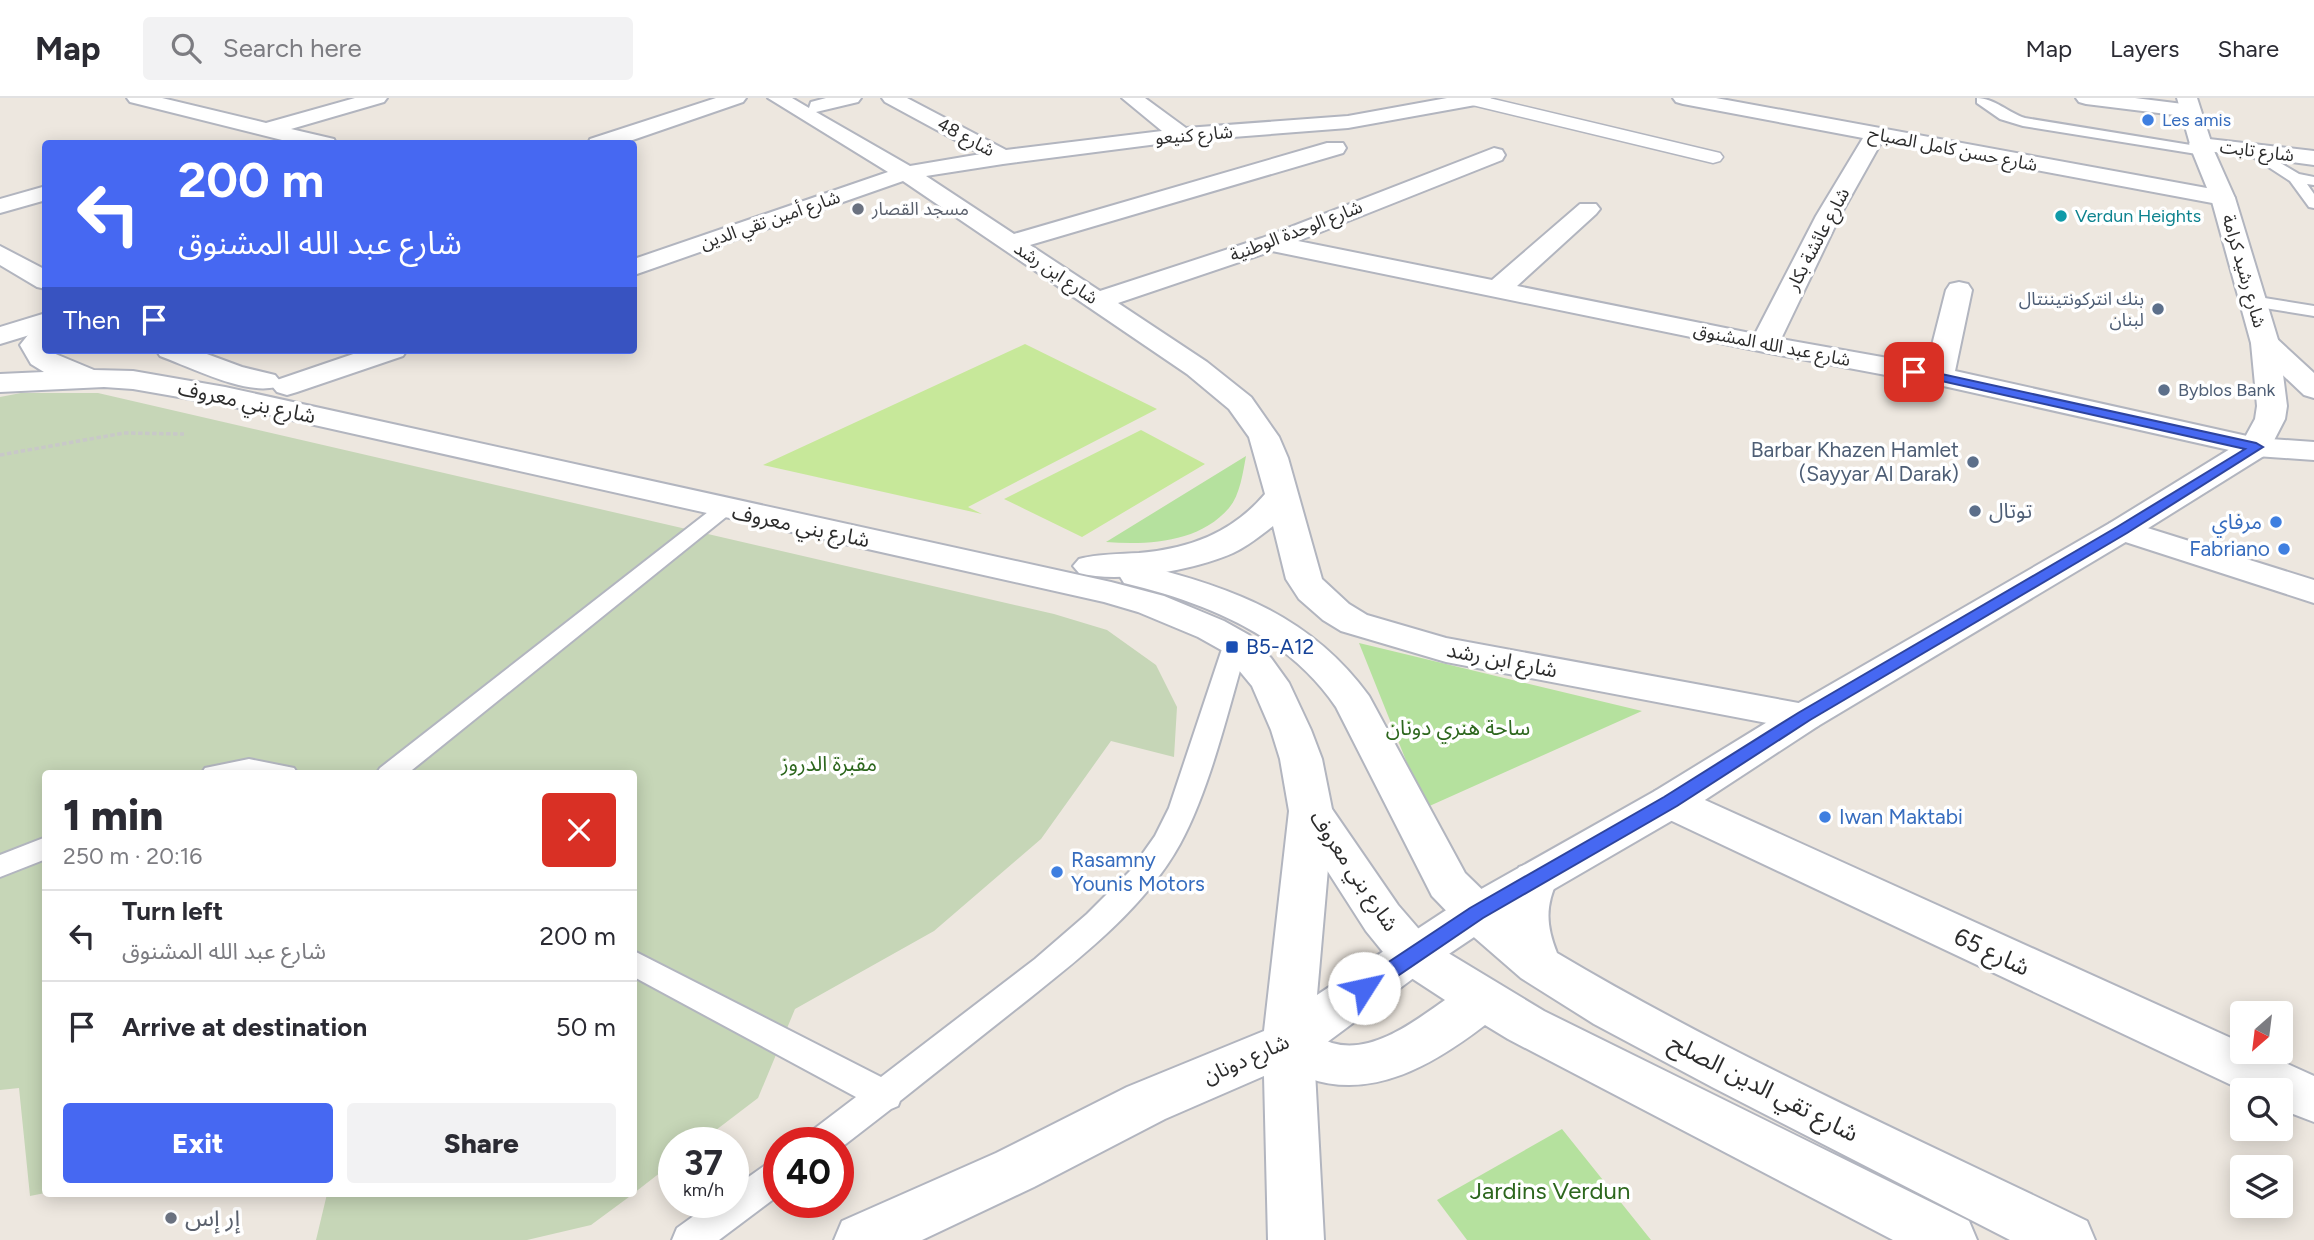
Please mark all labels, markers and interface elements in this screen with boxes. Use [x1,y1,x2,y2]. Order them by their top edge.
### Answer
search box [143,17,633,80]
text: Map [35,29,101,68]
icon: search [167,29,205,67]
text: Search here [223,32,362,64]
text: Map [2025,34,2072,63]
text: Layers [2110,34,2179,63]
text: Share [2217,34,2279,63]
place label: Les amis [2162,109,2231,131]
marker: Les amis [2140,112,2156,128]
street label: شارع 48 [932,113,998,164]
street label: شارع كنيعو [1154,121,1234,152]
street label: شارع حسن كامل الصباح [1866,122,2039,179]
street label: شارع تابت [2218,136,2295,169]
text: 200 m [178,150,324,209]
icon: left [63,168,154,259]
street label: شارع عائشة بكار [1781,184,1857,296]
street label: شارع أمين تقي الدين [697,185,844,257]
street label: شارع الوحدة الوطنية [1227,196,1366,269]
place label: مسجد القصار [871,198,969,220]
marker: مسجد القصار [850,201,866,217]
place label: Verdun Heights [2075,205,2201,227]
marker: Verdun Heights [2053,208,2069,224]
street label: شارع رشيد كرامة [2214,212,2271,331]
text: شارع عبد الله المشنوق [178,224,462,262]
street label: شارع ابن رشد [1008,237,1102,311]
place label: بنك انتركونتيننتال لبنان [2019,288,2144,331]
icon: arrive [135,301,173,339]
marker: بنك انتركونتيننتال لبنان [2150,301,2166,317]
text: Then [63,304,121,336]
street label: شارع عبد الله المشنوق [1691,319,1852,374]
pin [1884,342,1944,402]
icon: arrive [1895,353,1933,391]
street label: شارع بني معروف [175,375,318,432]
place label: Byblos Bank [2178,379,2275,401]
marker: Byblos Bank [2156,382,2172,398]
place label: Barbar Khazen Hamlet (Sayyar Al Darak) [1751,437,1959,486]
marker: Barbar Khazen Hamlet (Sayyar Al Darak) [1965,454,1981,470]
place label: توتال [1989,498,2032,523]
street label: شارع بني معروف [729,499,872,556]
marker: توتال [1967,503,1983,519]
place label: مرفاي [2212,509,2262,538]
marker: مرفاي [2268,514,2284,530]
place label: Fabriano [2189,536,2270,561]
marker: Fabriano [2276,541,2292,557]
place label: B5-A12 [1246,634,1314,659]
street label: شارع ابن رشد [1444,637,1559,685]
marker: B5-A12 [1224,639,1240,655]
park label: ساحة هنري دونان [1386,715,1530,744]
park label: مقبرة الدروز [780,751,877,776]
text: 1 min [63,790,163,841]
button: close [542,793,616,867]
place label: Iwan Maktabi [1839,804,1963,829]
street label: شارع بني معروف [1302,806,1404,938]
marker: Iwan Maktabi [1817,809,1833,825]
text: 250 m · 20:16 [63,842,202,870]
place label: Rasamny Younis Motors [1071,847,1205,896]
marker: Rasamny Younis Motors [1049,864,1065,880]
text: Turn left [122,895,223,927]
icon: left [63,917,101,955]
text: 200 m [540,920,616,952]
street label: شارع 65 [1949,921,2035,984]
text: شارع عبد الله المشنوق [122,937,326,965]
position arrow [1327,951,1401,1025]
north arrow [2230,1001,2292,1064]
map controls [2230,1001,2293,1218]
icon: arrive [63,1008,101,1046]
text: Arrive at destination [122,1011,367,1043]
text: 50 m [556,1011,616,1043]
street label: شارع تقي الدين الصلح [1663,1027,1864,1152]
street label: شارع دونان [1199,1028,1294,1091]
button: search [2230,1078,2293,1141]
button: Exit [63,1103,333,1183]
button: Share [347,1103,616,1183]
speed limit sign: 40 [763,1127,854,1218]
text: 37 [684,1142,723,1184]
button: layers [2230,1155,2293,1218]
park label: Jardins Verdun [1470,1176,1630,1205]
text: km/h [683,1179,724,1201]
place label: إر إس [185,1203,241,1234]
marker: إر إس [163,1210,179,1226]

